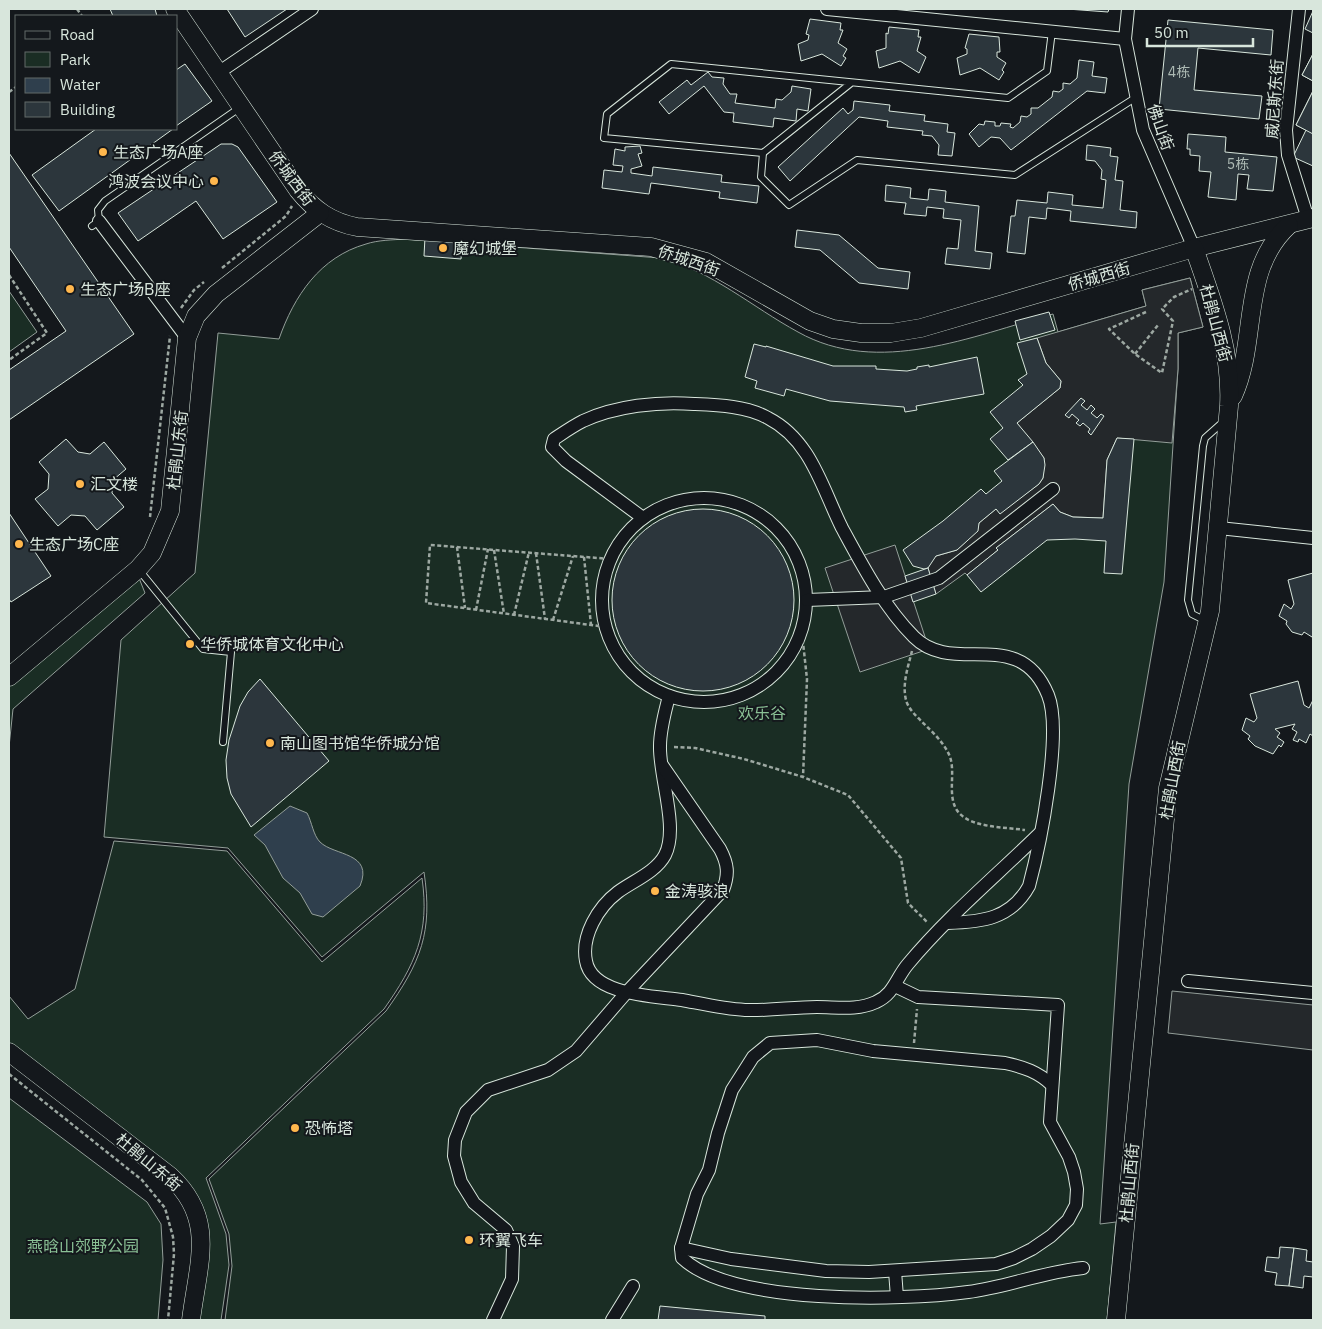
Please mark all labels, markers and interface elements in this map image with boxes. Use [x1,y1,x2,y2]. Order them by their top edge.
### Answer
legend [15,15,178,130]
scale bar [1147,15,1253,47]
text: 50 m [1154,23,1189,42]
text: Road [60,25,95,44]
text: Park [60,50,90,69]
street label: 威尼斯东街 [1261,58,1287,140]
house number: 4栋 [1168,63,1190,81]
text: Water [60,75,101,94]
text: Building [60,100,115,119]
street label: 佛山街 [1144,101,1178,153]
place label: 生态广场A座 [113,142,203,162]
marker: 生态广场A座 [97,146,109,158]
street label: 侨城西街 [265,146,319,210]
house number: 5栋 [1227,155,1249,173]
place label: 鸿波会议中心 [108,171,204,191]
marker: 鸿波会议中心 [208,175,220,187]
place label: 魔幻城堡 [453,238,517,258]
street label: 侨城西街 [655,240,723,280]
marker: 魔幻城堡 [437,242,449,254]
street label: 侨城西街 [1065,258,1133,294]
place label: 生态广场B座 [80,279,170,299]
street label: 杜鹃山西街 [1196,282,1236,364]
marker: 生态广场B座 [64,283,76,295]
street label: 杜鹃山东街 [163,409,191,491]
place label: 汇文楼 [90,474,138,494]
marker: 汇文楼 [74,478,86,490]
place label: 生态广场C座 [29,534,119,554]
marker: 生态广场C座 [13,538,25,550]
place label: 华侨城体育文化中心 [200,634,344,654]
marker: 华侨城体育文化中心 [184,638,196,650]
park label: 欢乐谷 [738,703,786,723]
place label: 南山图书馆华侨城分馆 [280,733,440,753]
marker: 南山图书馆华侨城分馆 [264,737,276,749]
street label: 杜鹃山西街 [1155,739,1189,821]
place label: 金涛骇浪 [665,881,729,901]
marker: 金涛骇浪 [649,885,661,897]
place label: 恐怖塔 [305,1118,353,1138]
marker: 恐怖塔 [289,1122,301,1134]
street label: 杜鹃山东街 [112,1129,186,1195]
street label: 杜鹃山西街 [1116,1142,1142,1224]
place label: 环翼飞车 [479,1230,543,1250]
marker: 环翼飞车 [463,1234,475,1246]
park label: 燕晗山郊野公园 [27,1236,139,1256]

